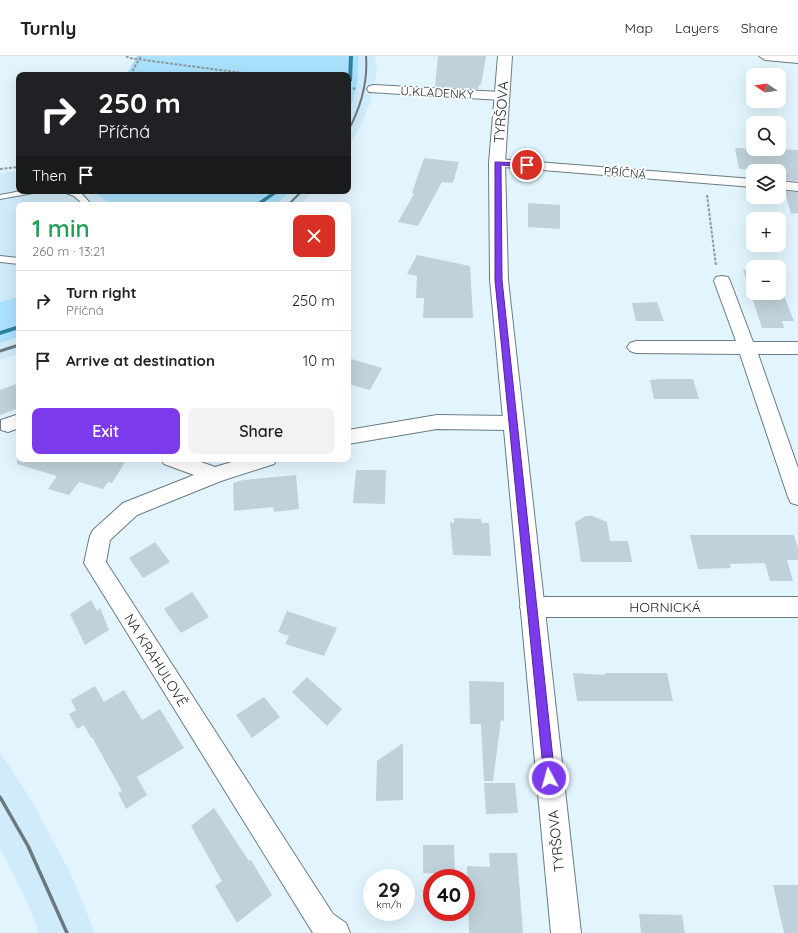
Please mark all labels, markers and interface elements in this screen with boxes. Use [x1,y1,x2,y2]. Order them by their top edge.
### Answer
text: Turnly [20,16,76,40]
text: Map [624,19,653,37]
text: Layers [675,19,719,37]
text: Share [741,19,778,37]
north arrow [746,68,786,108]
map controls [746,68,786,300]
street label: TYRŠOVA [490,80,512,144]
street label: U KLADENKY [400,83,474,102]
text: 250 m [98,85,181,120]
icon: right [32,88,84,140]
button: search [746,116,786,156]
text: Příčná [98,120,150,143]
pin [510,148,544,182]
icon: arrive [516,154,538,176]
street label: PŘÍČNÁ [603,163,647,182]
icon: arrive [75,164,97,186]
button: layers [746,164,786,204]
text: Then [32,166,67,185]
button: + [746,212,786,252]
text: 1 min [32,213,90,243]
button: close [293,215,335,257]
text: 260 m · 13:21 [32,243,105,259]
button: − [746,260,786,300]
text: Turn right [66,283,137,302]
icon: right [32,290,54,312]
text: 250 m [292,291,335,310]
text: Příčná [66,302,104,318]
icon: arrive [32,350,54,372]
text: Arrive at destination [66,351,215,370]
text: 10 m [303,351,335,370]
button: Exit [32,408,180,454]
button: Share [188,408,335,454]
street label: HORNICKÁ [629,598,701,616]
street label: NA KRAHULOVĚ [120,610,192,710]
position arrow [528,757,570,799]
street label: TYRŠOVA [544,809,568,873]
speed limit sign: 40 [423,869,475,921]
text: 29 [378,877,400,902]
text: km/h [376,898,402,911]

